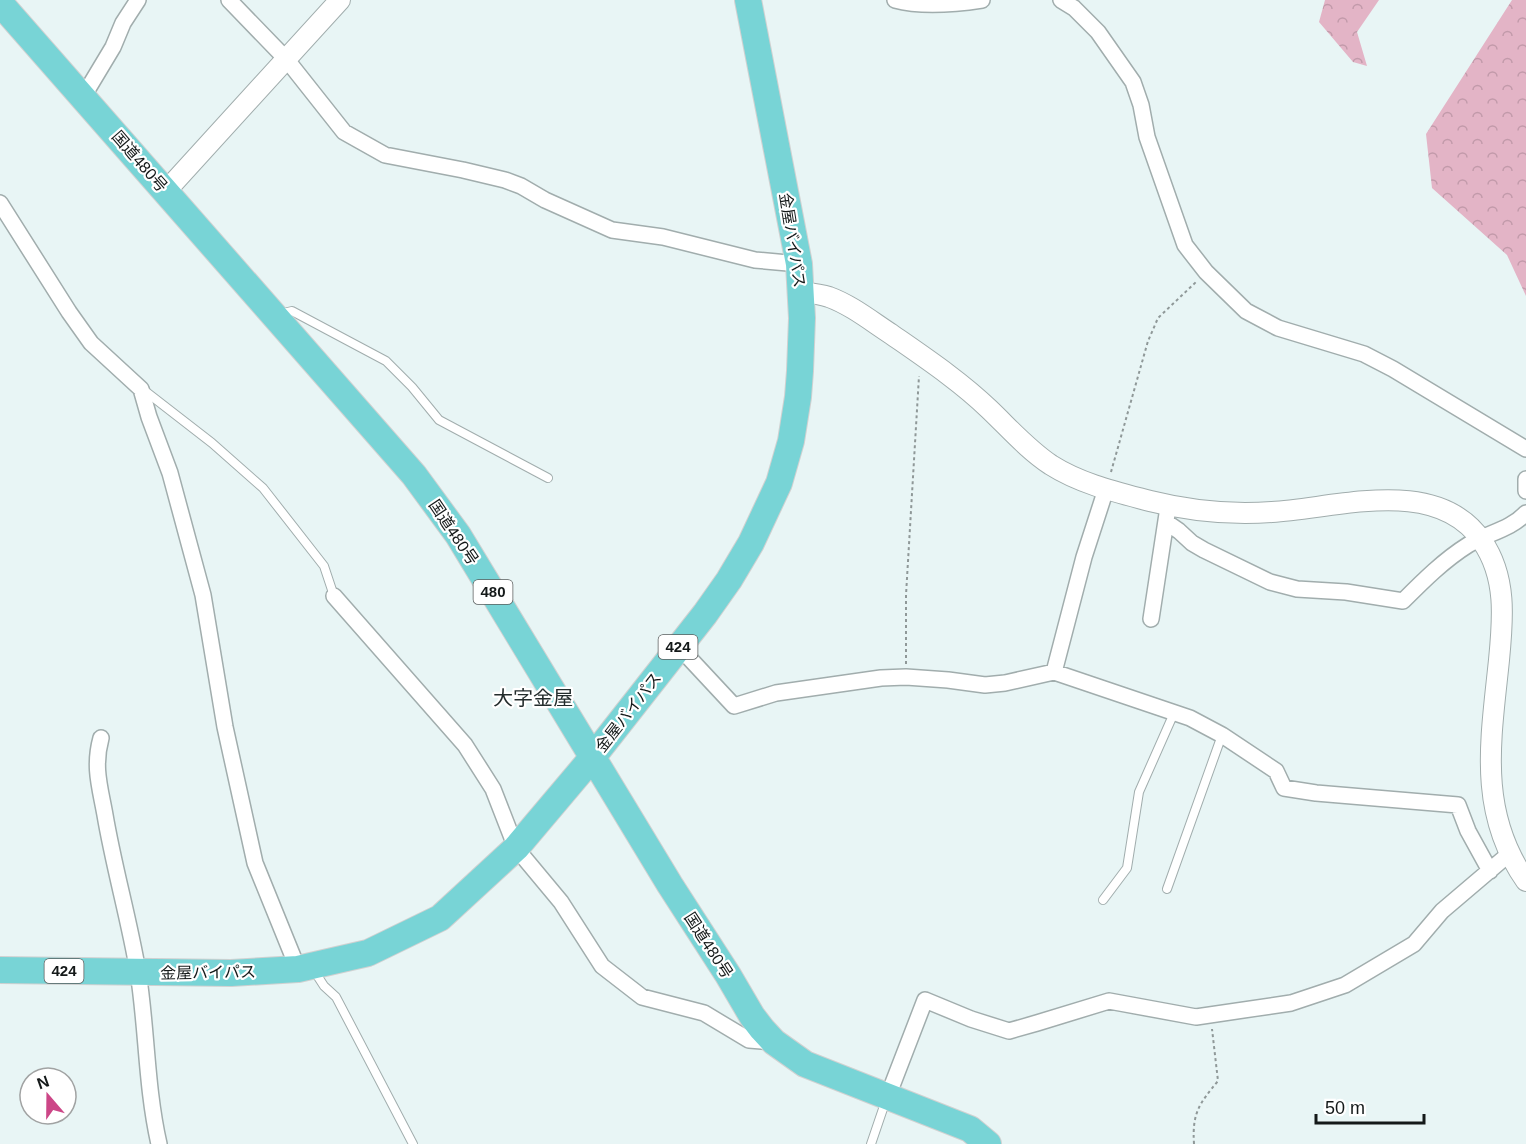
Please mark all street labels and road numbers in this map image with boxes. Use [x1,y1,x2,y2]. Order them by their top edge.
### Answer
street label: 国道480号 [109,128,171,195]
street label: 金屋バイパス [777,191,808,289]
street label: 国道480号 [426,497,482,568]
road number: 480 [474,580,512,604]
road number: 424 [658,635,698,659]
street label: 金屋バイパス [592,669,665,755]
street label: 国道480号 [681,909,736,981]
road number: 424 [44,959,84,983]
street label: 金屋バイパス [160,963,256,982]

